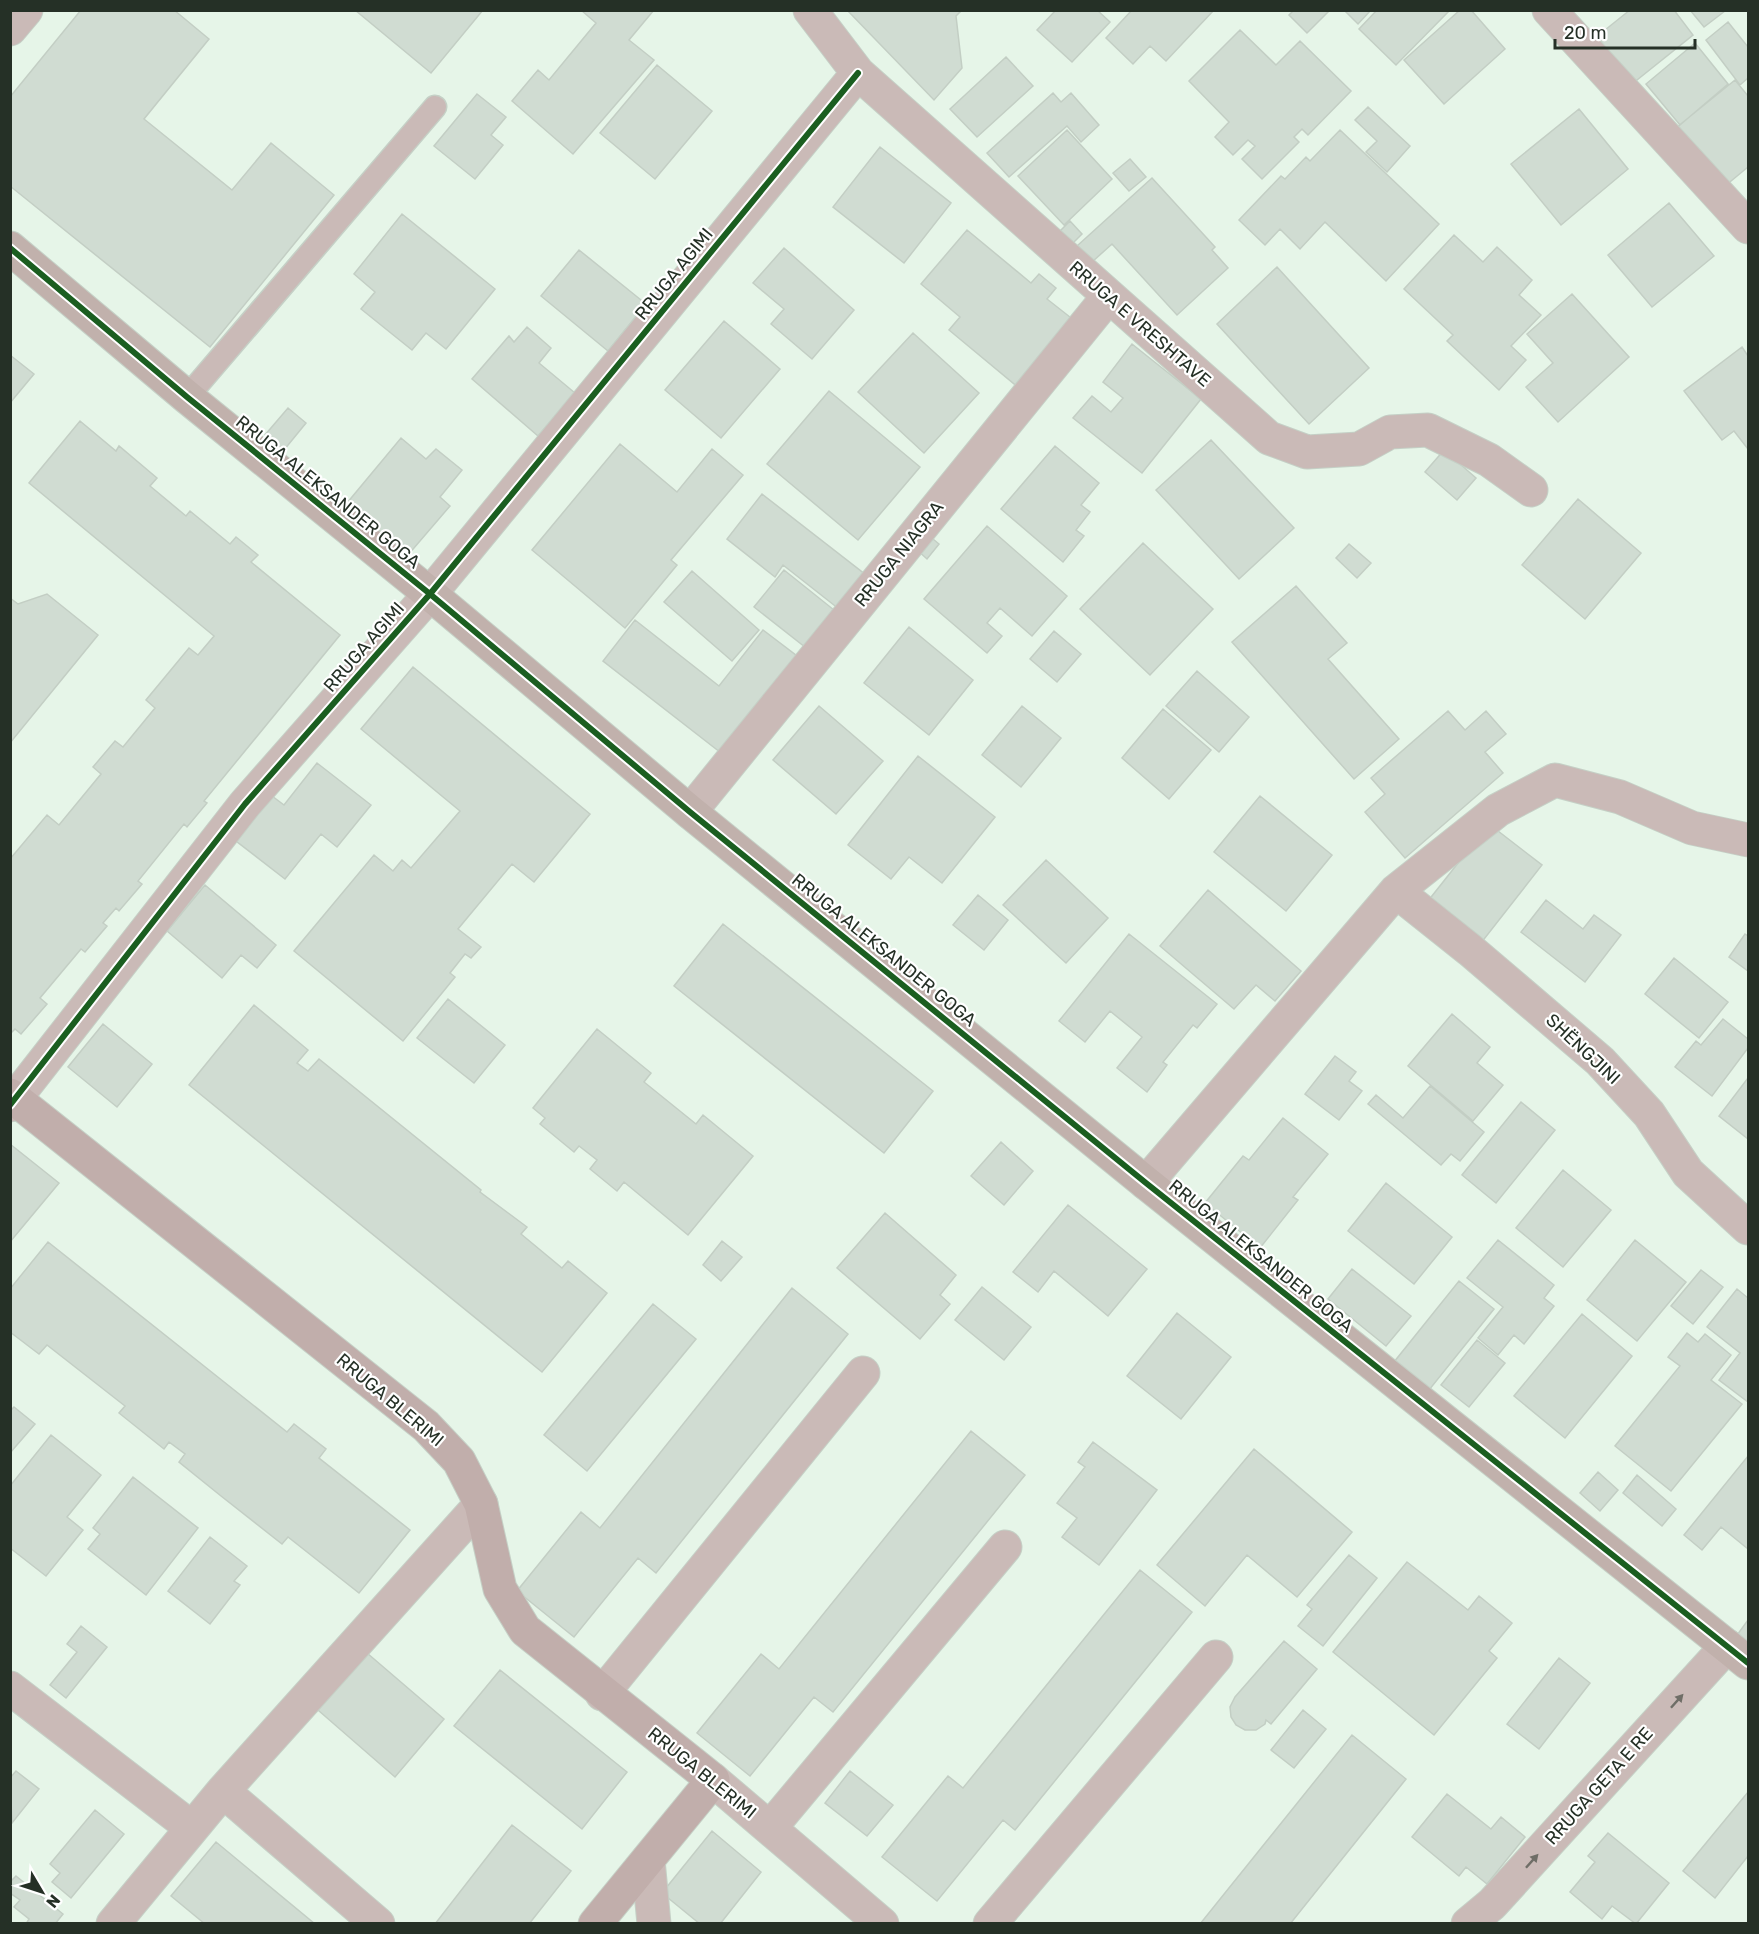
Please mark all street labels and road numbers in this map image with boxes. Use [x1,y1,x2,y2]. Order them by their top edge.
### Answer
street label: RRUGA AGIMI [630,224,718,324]
street label: RRUGA E VRESHTAVE [1065,256,1215,392]
street label: RRUGA ALEKSANDER GOGA [231,411,425,573]
street label: RRUGA NIAGRA [850,497,948,611]
street label: RRUGA AGIMI [319,598,409,696]
street label: RRUGA ALEKSANDER GOGA [787,869,981,1031]
street label: SHËNGJINI [1541,1009,1625,1089]
street label: RRUGA ALEKSANDER GOGA [1164,1175,1358,1337]
street label: RRUGA BLERIMI [332,1349,448,1451]
street label: RRUGA BLERIMI [643,1723,761,1823]
street label: RRUGA GETA E RE [1540,1723,1658,1849]

